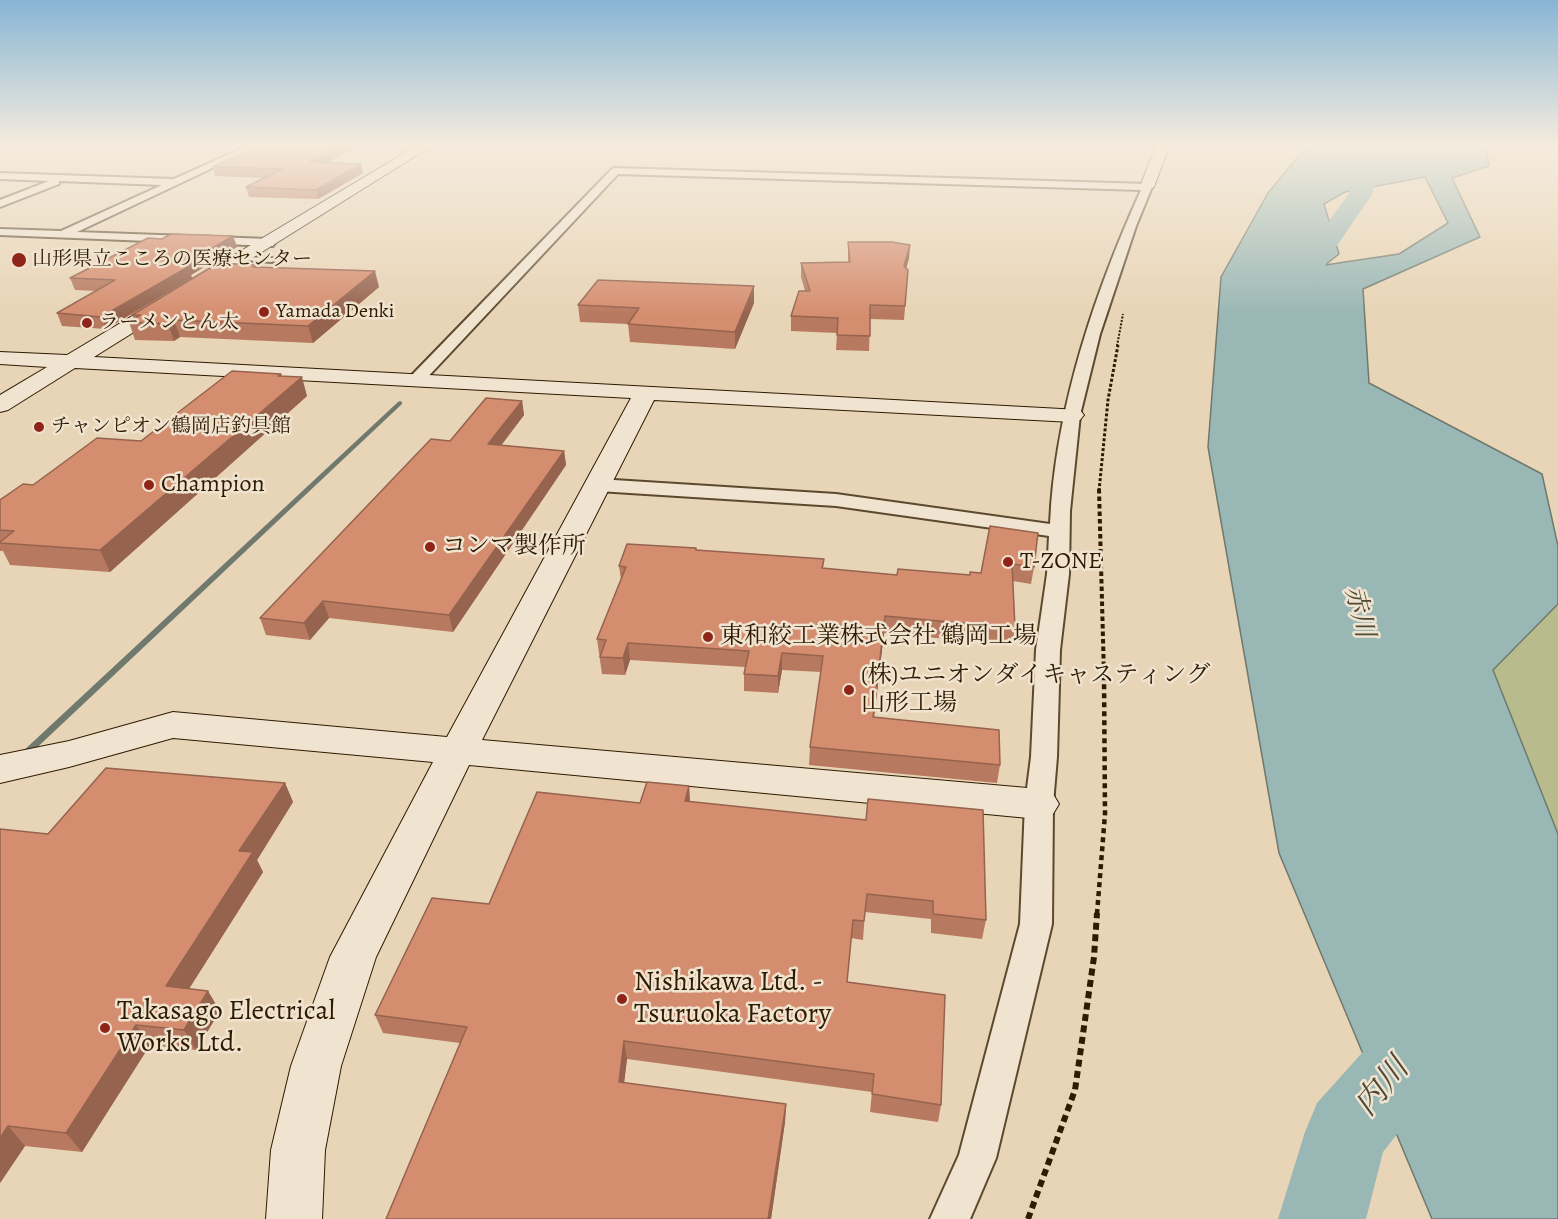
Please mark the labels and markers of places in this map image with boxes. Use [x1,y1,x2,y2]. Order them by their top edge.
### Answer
place label: 山形県立こころの医療センター [32,248,312,272]
marker: 山形県立こころの医療センター [10,251,28,269]
place label: Yamada Denki [276,300,394,324]
marker: Yamada Denki [257,305,271,319]
place label: ラーメンとん太 [99,311,239,335]
marker: ラーメンとん太 [80,316,94,330]
place label: チャンピオン鶴岡店釣具館 [51,415,291,439]
marker: チャンピオン鶴岡店釣具館 [32,420,46,434]
place label: Champion [161,471,265,499]
marker: Champion [142,478,156,492]
place label: コンマ製作所 [442,533,586,561]
marker: コンマ製作所 [423,540,437,554]
place label: T-ZONE [1020,548,1102,576]
marker: T-ZONE [1001,555,1015,569]
place label: 東和絞工業株式会社 鶴岡工場 [720,623,1037,651]
marker: 東和絞工業株式会社 鶴岡工場 [701,630,715,644]
place label: (株)ユニオンダイキャスティング 山形工場 [861,662,1210,718]
marker: (株)ユニオンダイキャスティング 山形工場 [842,683,856,697]
place label: Nishikawa Ltd. - Tsuruoka Factory [634,966,831,1032]
marker: Nishikawa Ltd. - Tsuruoka Factory [615,992,629,1006]
place label: Takasago Electrical Works Ltd. [117,995,335,1061]
marker: Takasago Electrical Works Ltd. [98,1021,112,1035]

